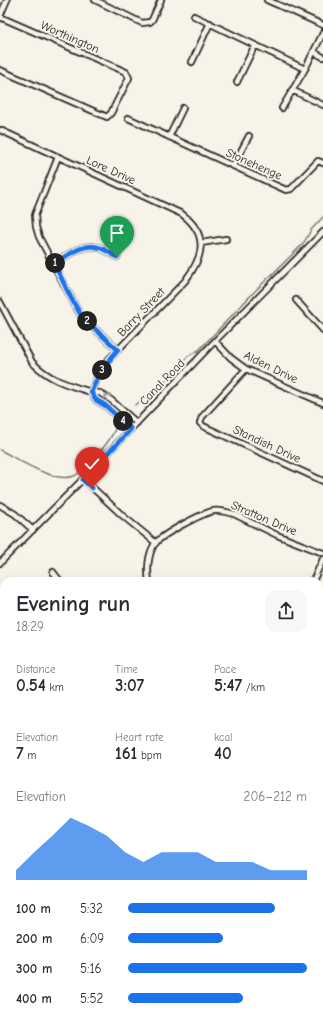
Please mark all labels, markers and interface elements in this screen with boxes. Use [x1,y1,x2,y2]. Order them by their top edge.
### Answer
street label: Worthington [39,18,101,56]
street label: Stonehenge [224,145,284,183]
street label: Lore Drive [84,153,138,187]
pin [100,216,134,257]
icon: arrive [106,222,128,244]
pin: 1 [45,253,65,273]
text: 1 [53,256,57,269]
street label: Barry Street [114,284,168,339]
pin: 2 [77,311,97,331]
text: 2 [84,314,90,327]
street label: Alden Drive [242,348,300,386]
street label: Canal Road [136,356,188,408]
pin: 3 [92,360,112,380]
text: 3 [99,363,105,376]
one-way arrow [105,395,112,402]
pin: 4 [113,411,133,431]
text: 4 [120,414,126,427]
street label: Standish Drive [231,422,303,466]
pin [75,447,109,488]
icon: check [81,453,103,475]
street label: Stratton Drive [229,498,299,538]
button: share [265,590,307,632]
text: Evening run [16,591,130,617]
text: 18:29 [16,619,44,634]
text: Distance [16,663,55,676]
text: Time [115,663,138,676]
text: Pace [214,663,236,676]
text: 0.54 [16,676,46,695]
text: 3:07 [115,676,144,695]
text: 5:47 [214,676,242,695]
text: km [46,681,64,694]
text: /km [242,681,265,694]
text: Elevation [16,731,58,744]
text: Heart rate [115,731,164,744]
text: kcal [214,731,232,744]
text: 7 [16,744,24,763]
text: 161 [115,744,137,763]
text: 40 [214,744,232,763]
text: m [24,749,36,762]
text: bpm [137,749,162,762]
text: Elevation [16,789,66,804]
text: 206–212 m [244,789,307,804]
text: 100 m [16,901,51,916]
text: 5:32 [80,901,103,916]
text: 200 m [16,931,52,946]
text: 6:09 [80,931,104,946]
text: 300 m [16,961,52,976]
text: 5:16 [80,961,102,976]
text: 400 m [16,991,52,1006]
text: 5:52 [80,991,103,1006]

